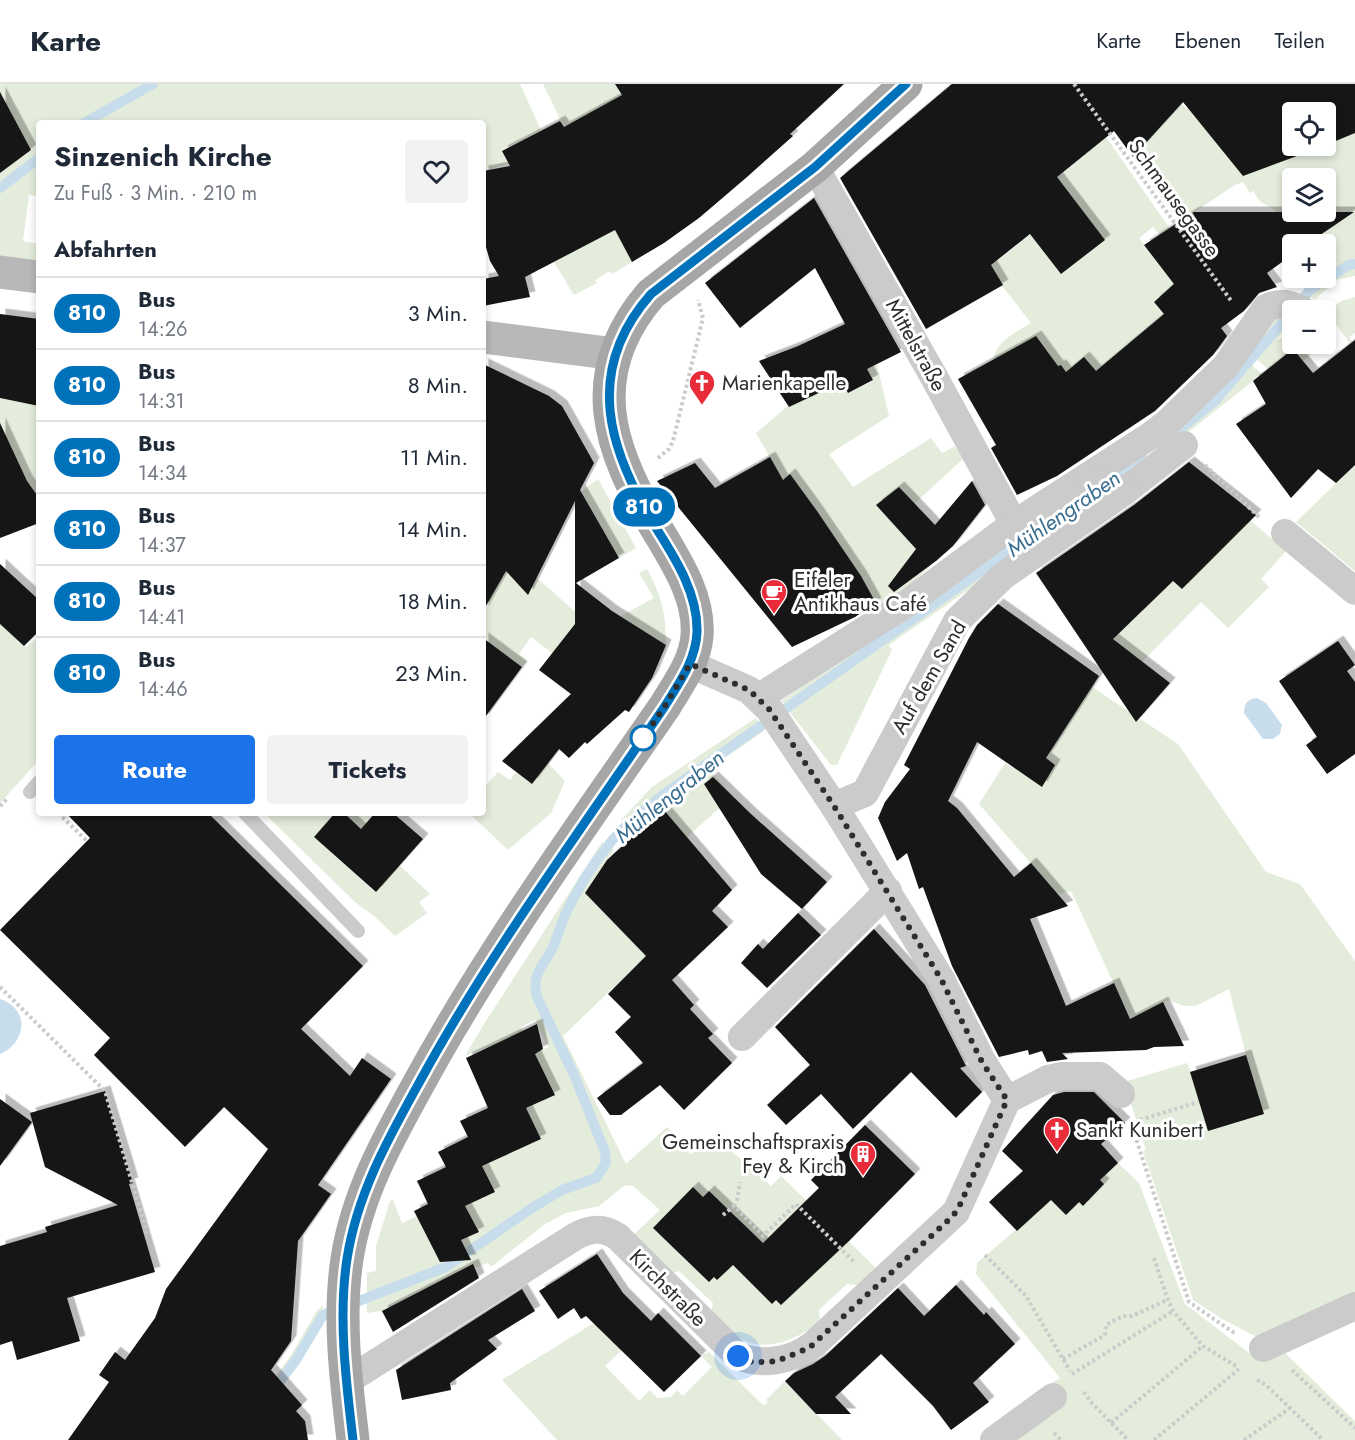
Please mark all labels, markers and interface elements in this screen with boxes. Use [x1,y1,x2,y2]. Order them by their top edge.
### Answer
text: Karte [30,21,101,62]
text: Karte [1096,26,1141,56]
text: Ebenen [1174,26,1241,56]
text: Teilen [1274,26,1325,56]
map controls [1282,102,1336,354]
button: locate [1282,102,1336,156]
street label: Schmausegasse [1121,133,1227,263]
text: Sinzenich Kirche [54,136,272,177]
button: heart [405,140,468,203]
button: layers [1282,168,1336,222]
text: Zu Fuß · 3 Min. · 210 m [54,179,257,208]
text: Abfahrten [54,233,157,265]
button: + [1282,234,1336,288]
text: Bus [138,283,175,315]
street label: Mittelstraße [878,293,954,397]
text: 3 Min. [408,297,468,329]
text: 810 [68,298,106,328]
button: − [1282,300,1336,354]
text: 14:26 [138,315,188,344]
text: Bus [138,355,175,387]
church icon: Marienkapelle [687,368,717,406]
place label: Marienkapelle [722,368,846,398]
text: 8 Min. [408,369,468,401]
text: 810 [68,370,106,400]
text: 14:31 [138,387,185,416]
text: Bus [138,427,175,459]
text: 11 Min. [400,441,468,473]
text: 810 [68,442,106,472]
text: 14:34 [138,459,187,488]
water label: Mühlengraben [999,462,1127,564]
line badge: 810 [610,488,678,526]
text: 810 [625,492,663,522]
text: Bus [138,499,175,531]
text: 14 Min. [397,513,468,545]
text: 810 [68,514,106,544]
text: 14:37 [138,531,186,560]
place label: Eifeler Antikhaus Café [794,565,927,619]
text: Bus [138,571,175,603]
cafe icon: Eifeler Antikhaus Café [759,577,789,615]
text: 18 Min. [398,585,468,617]
text: 810 [68,586,106,616]
text: 14:41 [138,603,185,632]
street label: Auf dem Sand [884,615,974,739]
text: Bus [138,643,175,675]
text: 23 Min. [395,657,468,689]
text: 810 [68,658,106,688]
text: 14:46 [138,675,188,704]
unlabelled marker [630,725,656,751]
button: Route [54,735,255,804]
button: Tickets [267,735,468,804]
water label: Mühlengraben [607,742,731,850]
church icon: Sankt Kunibert [1042,1115,1072,1153]
place label: Sankt Kunibert [1076,1115,1203,1145]
place label: Gemeinschaftspraxis Fey & Kirch [662,1127,844,1181]
building icon: Gemeinschaftspraxis Fey & Kirch [848,1139,878,1177]
street label: Kirchstraße [622,1242,714,1334]
your location [723,1341,753,1371]

